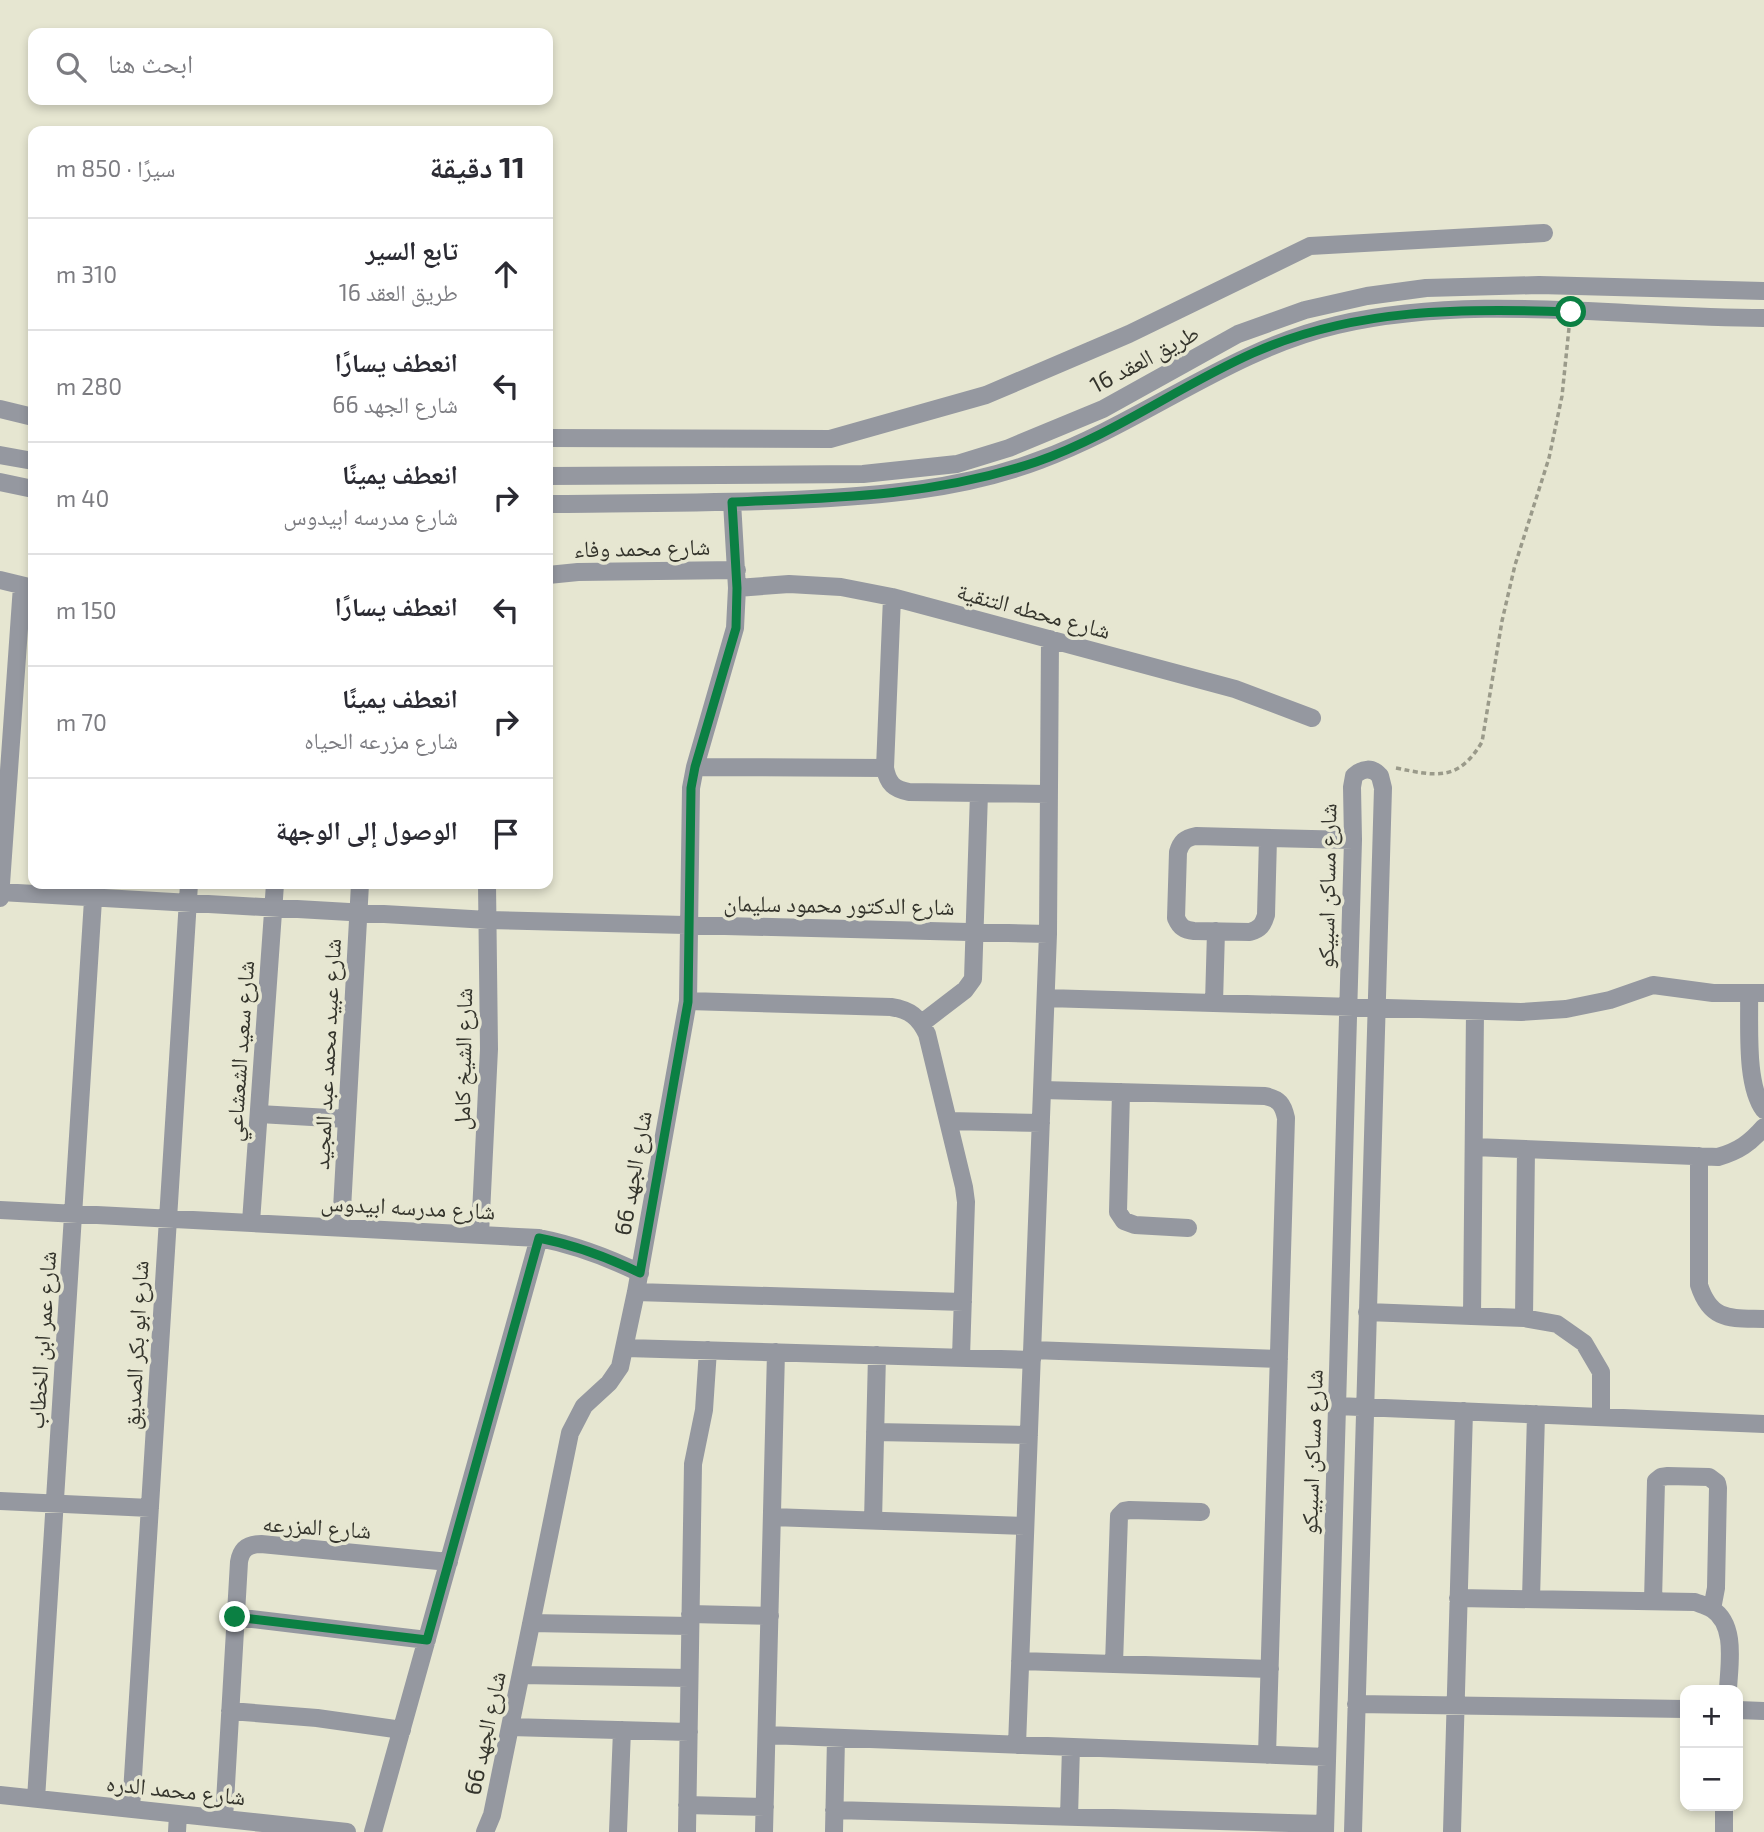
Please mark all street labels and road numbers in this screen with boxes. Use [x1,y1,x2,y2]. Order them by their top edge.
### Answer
street label: طريق العقد 16 [1085,318,1204,399]
street label: شارع محمد وفاء [574,532,711,564]
street label: شارع محطه التنقية [954,576,1114,646]
street label: شارع مساكن اسبيكو [1311,803,1343,969]
street label: شارع الدكتور محمود سليمان [723,888,955,922]
street label: شارع عبيد محمد عبد المجيد [306,938,348,1170]
street label: شارع سعيد الشعشاعي [219,960,265,1143]
street label: شارع الشيخ كامل [447,987,479,1131]
street label: شارع الجهد 66 [607,1109,659,1238]
street label: شارع مدرسه ابيدوس [320,1187,496,1227]
street label: شارع عمر ابن الخطاب [21,1250,63,1430]
street label: شارع ابو بكر الصديق [117,1260,155,1431]
street label: شارع مساكن اسبيكو [1294,1369,1330,1535]
street label: شارع المزرعه [262,1508,372,1546]
street label: شارع الجهد 66 [457,1669,513,1798]
street label: شارع محمد الدره [105,1768,247,1812]

